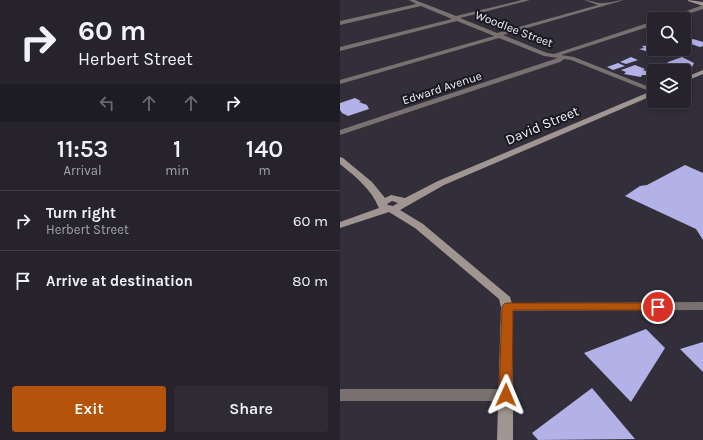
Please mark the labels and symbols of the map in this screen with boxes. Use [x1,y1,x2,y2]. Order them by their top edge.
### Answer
street label: Woodlee Street [473,8,555,50]
street label: Edward Avenue [400,69,484,107]
street label: David Street [503,102,582,149]
pin [641,290,675,324]
position arrow [485,374,527,416]

